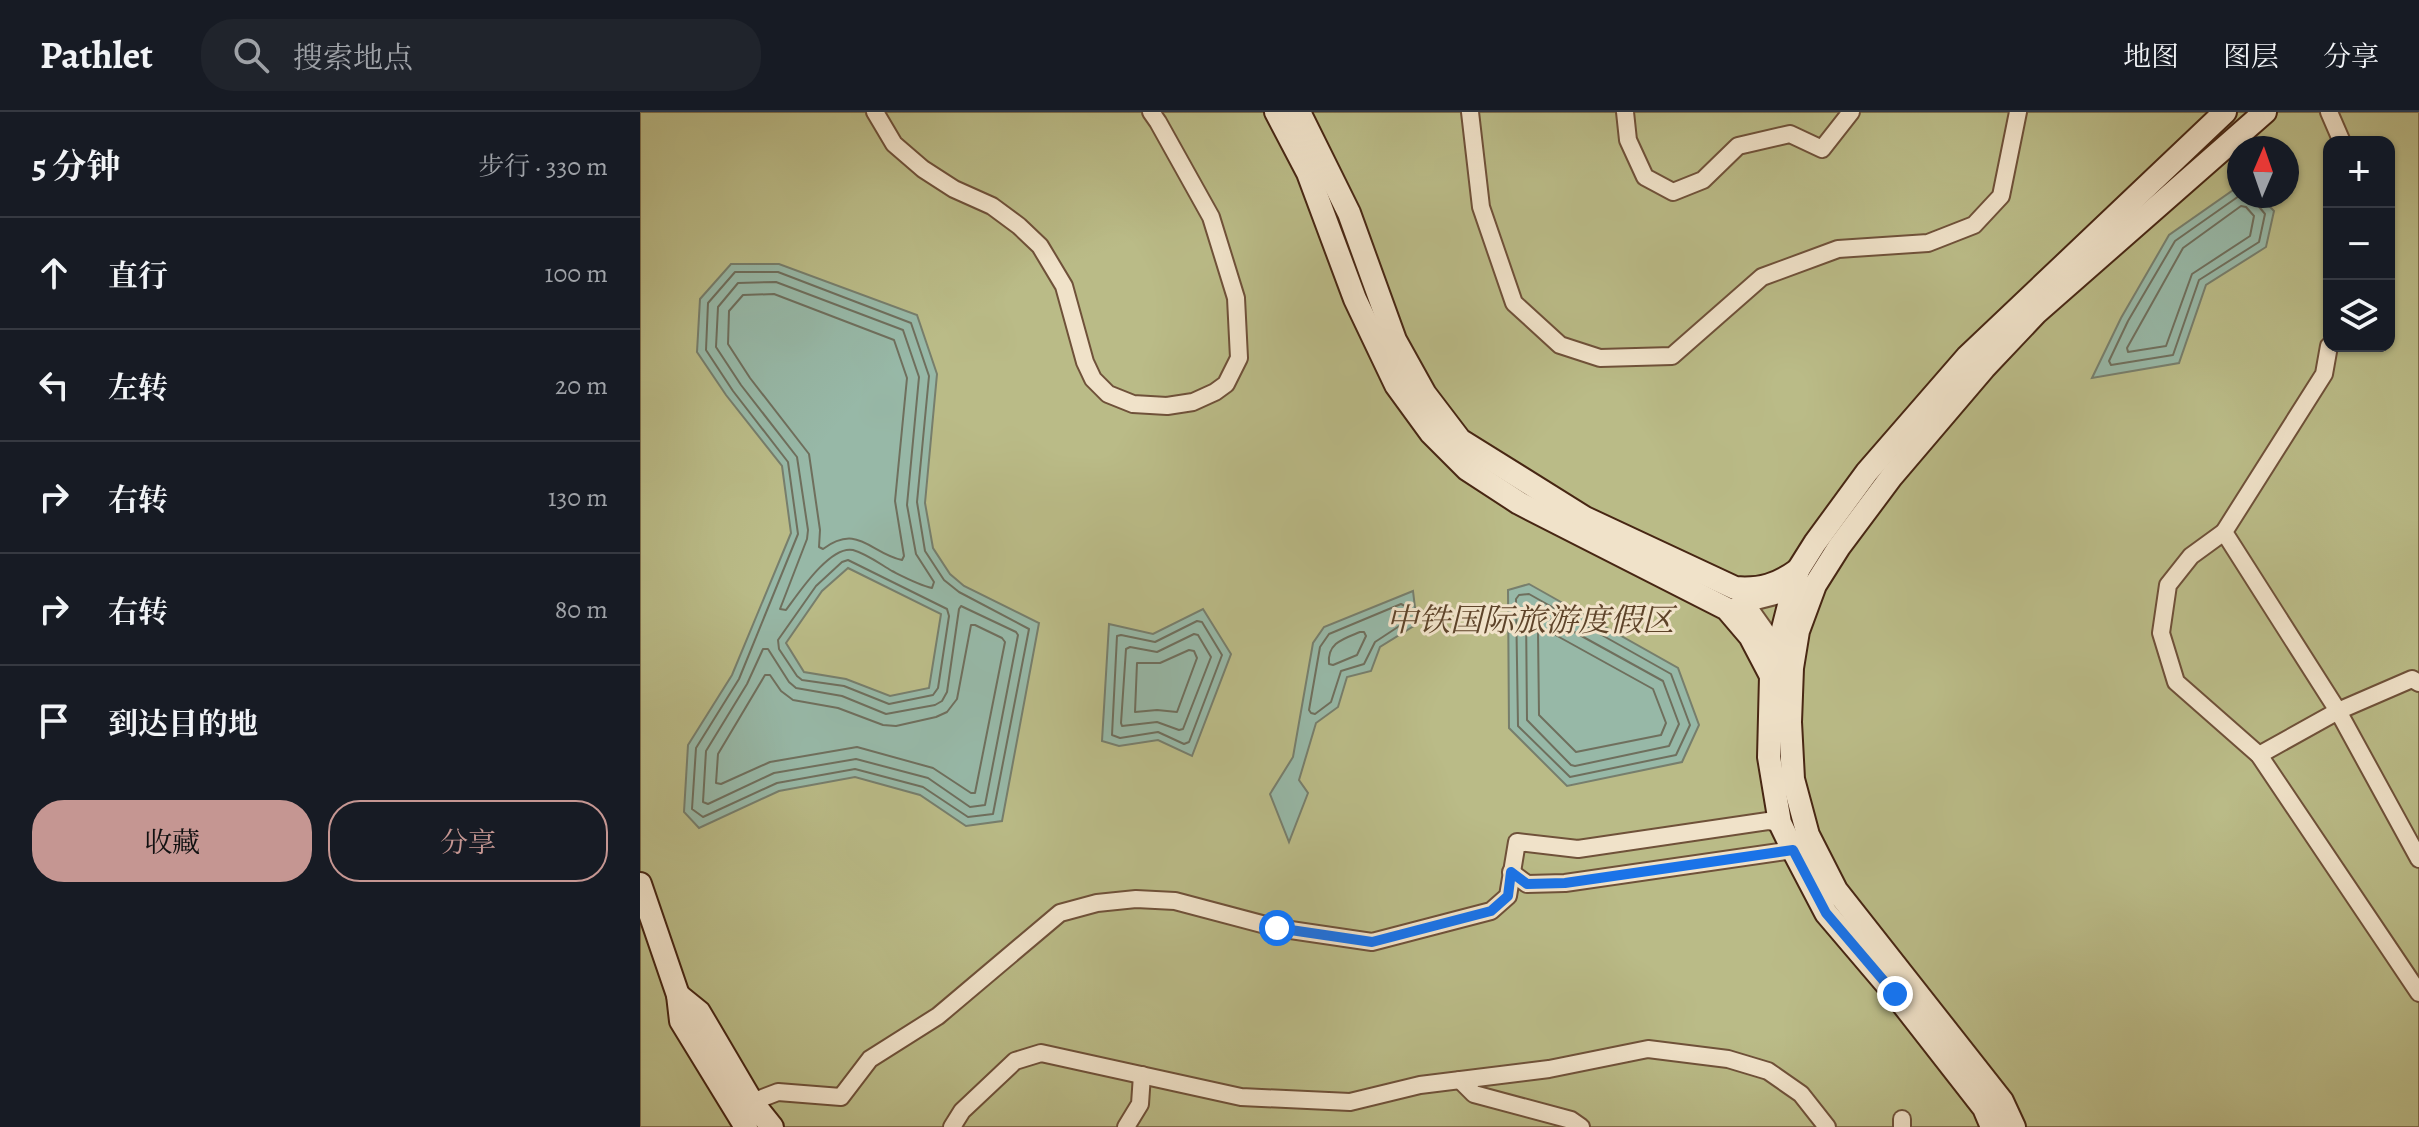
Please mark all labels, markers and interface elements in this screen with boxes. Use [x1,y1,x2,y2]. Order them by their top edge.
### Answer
search box [201,19,761,91]
text: Pathlet [40,29,153,81]
icon: search [229,33,273,77]
text: 搜索地点 [293,38,413,78]
text: 地图 [2123,38,2179,76]
text: 图层 [2223,38,2279,76]
text: 分享 [2323,38,2379,76]
north arrow [2227,136,2299,208]
map controls [2323,136,2395,352]
button: + [2323,136,2395,208]
text: 5 分钟 [32,143,120,190]
text: 步行 · 330 m [478,149,608,184]
button: − [2323,208,2395,280]
icon: ahead [32,251,76,295]
text: 直行 [108,256,168,296]
text: 100 m [545,256,608,291]
button: layers [2323,280,2395,352]
icon: left [32,363,76,407]
text: 左转 [108,368,168,408]
text: 20 m [555,368,608,403]
icon: right [32,475,76,519]
text: 右转 [108,480,168,520]
text: 130 m [548,480,608,515]
icon: right [32,587,76,631]
text: 右转 [108,592,168,632]
text: 80 m [555,592,608,627]
park label: 中铁国际旅游度假区 [1386,598,1678,642]
icon: arrive [32,699,76,743]
text: 到达目的地 [108,704,258,744]
button: 收藏 [32,800,312,882]
button: 分享 [328,800,608,882]
route start [1259,910,1295,946]
route end [1877,976,1913,1012]

